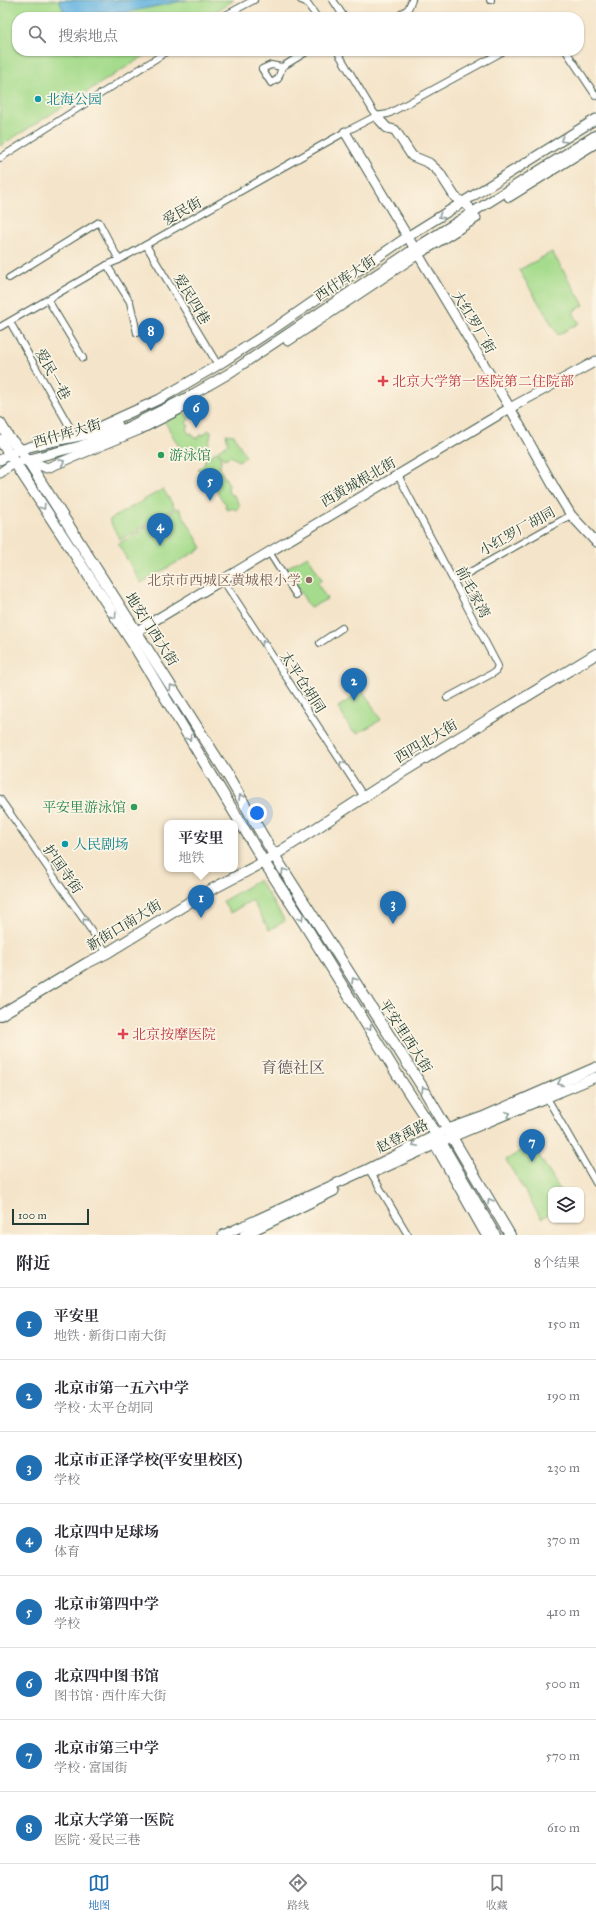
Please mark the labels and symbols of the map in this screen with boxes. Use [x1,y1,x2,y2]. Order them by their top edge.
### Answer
place label: 北海公园 [46,91,102,108]
marker: 北海公园 [33,94,43,104]
one-way arrow [560,135,567,143]
street label: 爱民街 [160,194,205,229]
one-way arrow [438,211,445,219]
street label: 西什库大街 [312,252,379,305]
street label: 爱民四巷 [170,271,213,328]
street label: 大红罗厂街 [448,288,499,357]
pin: 8 [138,318,164,351]
street label: 爱民一巷 [32,346,74,403]
place label: 北京大学第一医院第二住院部 [392,373,574,390]
marker: 北京大学第一医院第二住院部 [377,375,389,387]
pin: 6 [183,395,209,428]
street label: 西什库大街 [31,416,103,451]
place label: 游泳馆 [169,447,211,464]
marker: 游泳馆 [156,450,166,460]
street label: 西黄城根北街 [318,454,399,511]
one-way arrow [59,458,66,466]
pin: 5 [197,468,223,501]
one-way arrow [38,503,45,510]
street label: 小红罗厂胡同 [476,504,558,559]
pin: 4 [147,513,173,546]
street label: 前毛家湾 [452,564,493,621]
place label: 北京市西城区黄城根小学 [147,572,301,589]
marker: 北京市西城区黄城根小学 [304,575,314,585]
street label: 地安门西大街 [122,589,182,669]
one-way arrow [109,612,117,619]
one-way arrow [261,640,269,647]
street label: 太平仓胡同 [276,648,329,716]
pin: 2 [341,668,367,701]
one-way arrow [170,684,177,691]
street label: 西四北大街 [392,716,461,767]
one-way arrow [184,734,191,741]
one-way arrow [340,761,347,768]
one-way arrow [238,794,245,801]
place label: 平安里游泳馆 [42,799,126,816]
marker: 平安里游泳馆 [129,802,139,812]
your location [247,803,267,823]
place label: 人民剧场 [73,836,129,853]
marker: 人民剧场 [60,839,70,849]
street label: 护国寺街 [40,841,86,897]
one-way arrow [281,868,288,875]
pin: 1 [188,885,214,918]
pin: 3 [380,891,406,924]
street label: 新街口南大街 [84,897,165,954]
one-way arrow [296,914,303,921]
one-way arrow [82,918,90,925]
one-way arrow [351,977,359,984]
street label: 平安里西大街 [376,996,436,1076]
one-way arrow [364,1024,372,1031]
place label: 北京按摩医院 [132,1026,216,1043]
marker: 北京按摩医院 [117,1028,129,1040]
district label: 育德社区 [261,1058,325,1077]
one-way arrow [557,1078,564,1086]
one-way arrow [421,1086,429,1093]
one-way arrow [504,1111,512,1119]
street label: 赵登禹路 [373,1116,431,1157]
pin: 7 [519,1129,545,1162]
one-way arrow [412,1140,419,1147]
one-way arrow [488,1198,495,1205]
scale bar [12,1207,89,1226]

